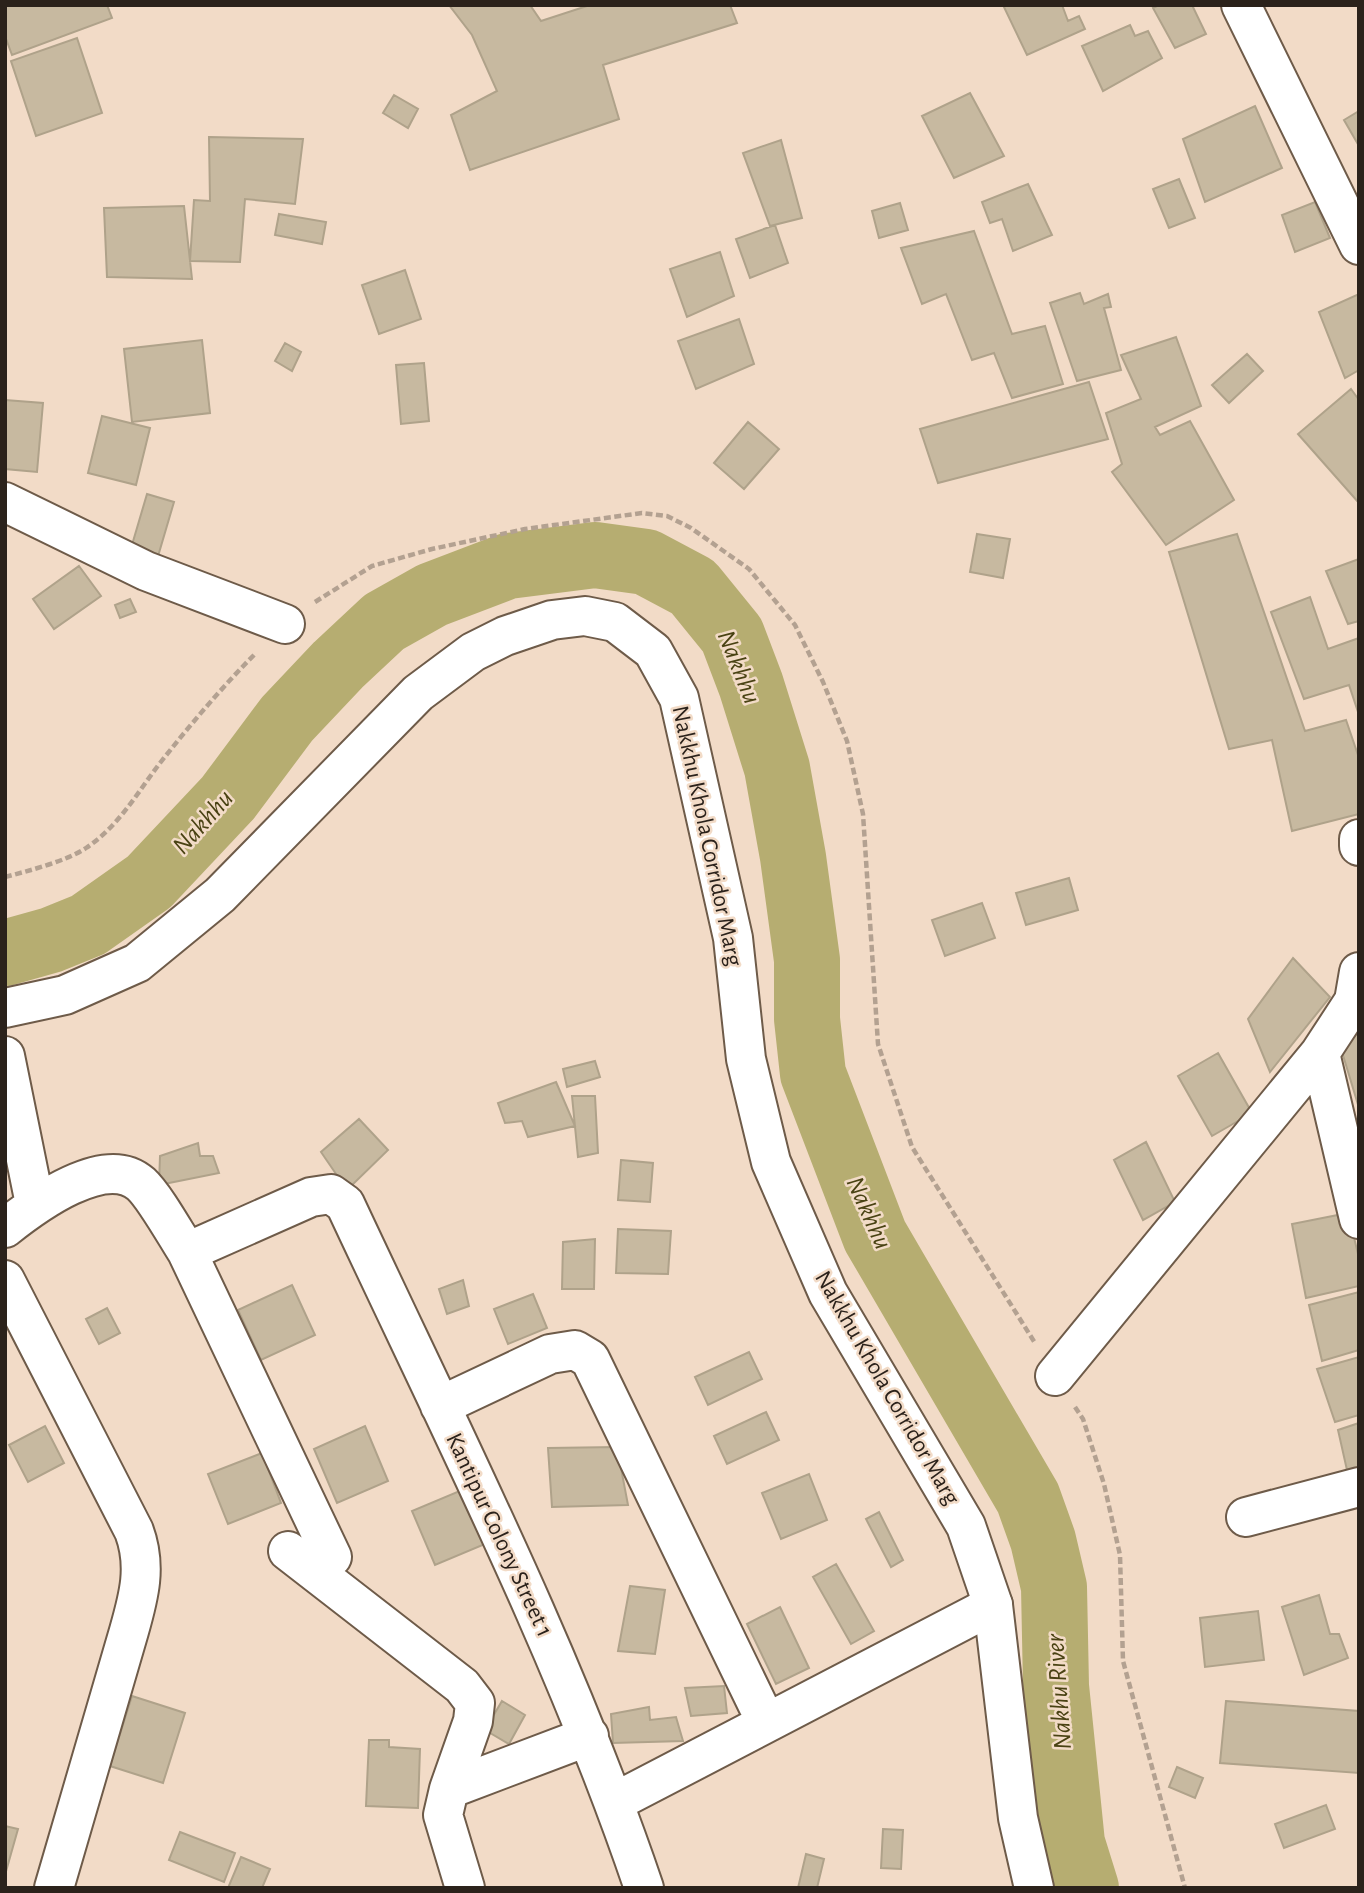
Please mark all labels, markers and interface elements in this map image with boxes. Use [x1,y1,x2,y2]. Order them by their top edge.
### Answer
water label: Nakhhu [713,627,765,707]
street label: Nakkhu Khola Corridor Marg [668,704,746,969]
water label: Nakhhu [168,785,238,859]
water label: Nakhhu [842,1173,896,1253]
street label: Nakkhu Khola Corridor Marg [810,1267,964,1509]
street label: Kantipur Colony Street 1 [441,1429,557,1641]
water label: Nakhu River [1042,1632,1076,1751]

